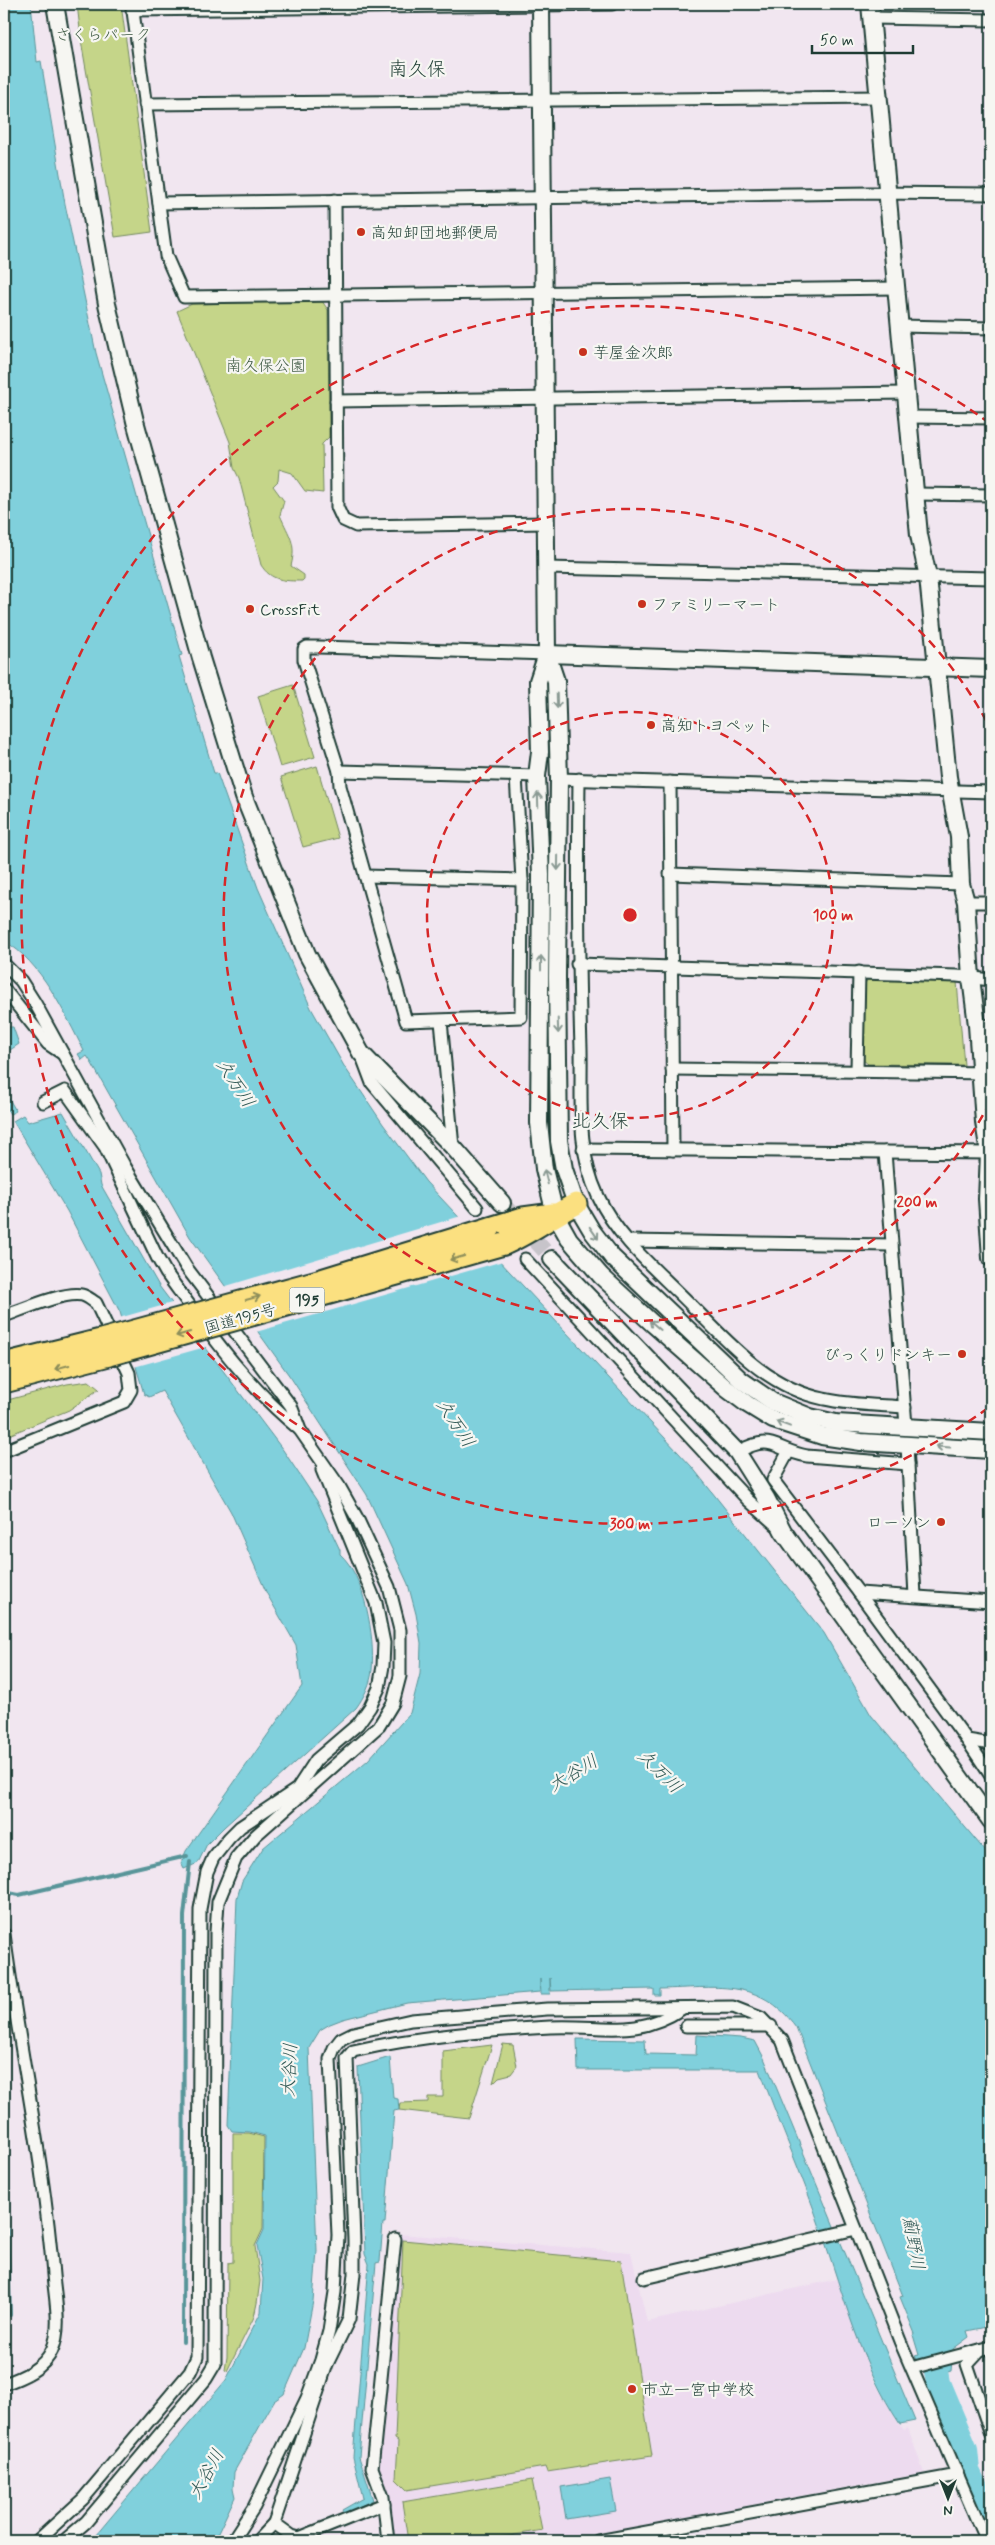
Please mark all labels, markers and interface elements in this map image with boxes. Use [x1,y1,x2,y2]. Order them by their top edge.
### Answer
scale bar [812,22,914,54]
park label: さくらパーク [55,25,151,46]
text: 50 m [820,31,854,51]
district label: 南久保 [388,57,446,82]
place label: 高知卸団地郵便局 [371,223,499,244]
marker: 高知卸団地郵便局 [355,226,367,238]
place label: 芋屋金次郎 [593,343,673,364]
marker: 芋屋金次郎 [577,346,589,358]
park label: 南久保公園 [226,356,306,377]
place label: ファミリーマート [652,595,780,616]
marker: ファミリーマート [636,598,648,610]
place label: CrossFit [260,600,321,621]
marker: CrossFit [244,603,256,615]
one-way arrow [552,692,562,709]
place label: 高知トヨペット [661,716,773,737]
marker: 高知トヨペット [645,719,657,731]
one-way arrow [533,792,542,808]
one-way arrow [553,855,563,871]
centre of rings [621,906,639,924]
text: 100 m [813,906,853,926]
one-way arrow [536,955,546,971]
one-way arrow [554,1018,563,1034]
water label: 久万川 [210,1054,260,1113]
district label: 北久保 [571,1109,629,1134]
one-way arrow [541,1169,550,1185]
text: 200 m [897,1193,938,1213]
one-way arrow [589,1226,599,1240]
one-way arrow [450,1253,466,1263]
road number: 195 [290,1288,324,1312]
one-way arrow [244,1293,260,1303]
street label: 国道195号 [202,1299,279,1340]
one-way arrow [648,1319,661,1331]
one-way arrow [175,1330,191,1340]
place label: びっくりドンキー [824,1345,952,1366]
marker: びっくりドンキー [956,1348,968,1360]
one-way arrow [55,1363,71,1372]
water label: 久万川 [430,1394,480,1453]
one-way arrow [776,1418,791,1428]
one-way arrow [935,1442,951,1451]
place label: ローソン [867,1513,931,1534]
text: 300 m [610,1515,650,1535]
marker: ローソン [935,1516,947,1528]
water label: 久万川 [632,1744,687,1799]
water label: 大谷川 [544,1750,603,1798]
water label: 大谷川 [277,2042,303,2098]
water label: 薊野川 [897,2215,930,2272]
place label: 市立一宮中学校 [642,2380,754,2401]
marker: 市立一宮中学校 [626,2383,638,2395]
water label: 大谷川 [183,2445,230,2504]
north arrow [922,2472,972,2522]
text: N [943,2501,953,2519]

